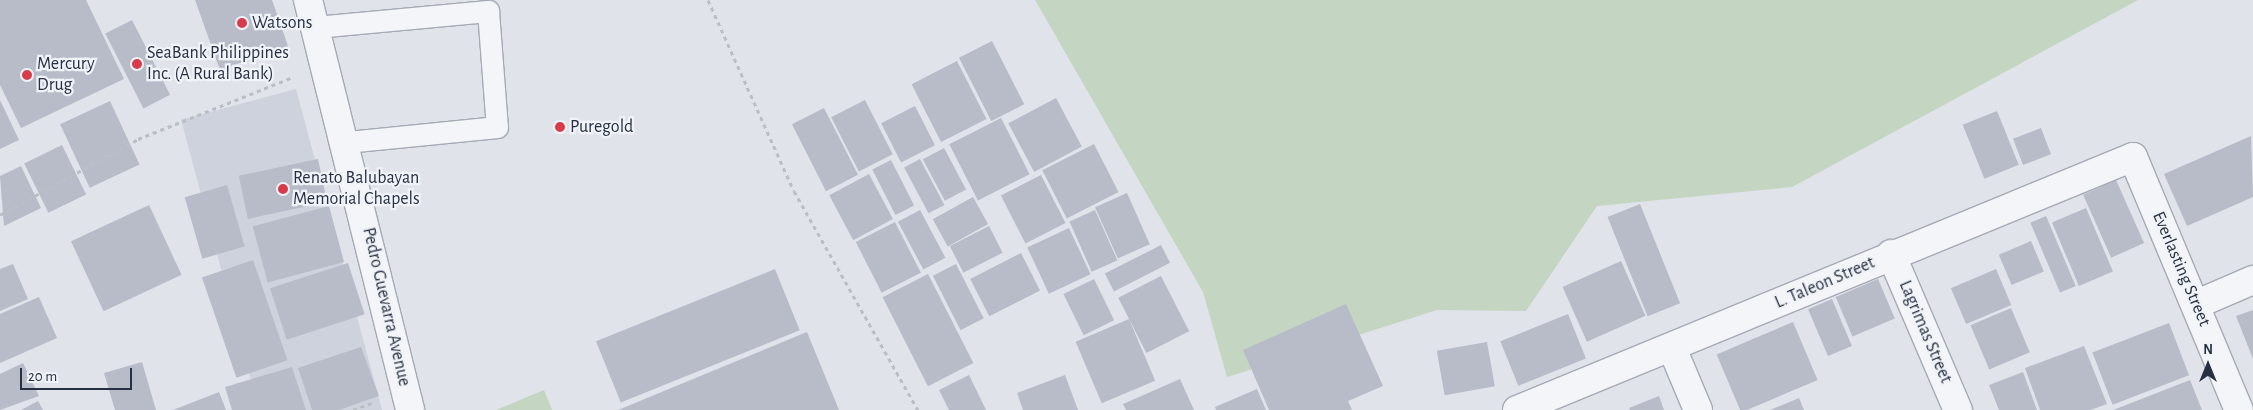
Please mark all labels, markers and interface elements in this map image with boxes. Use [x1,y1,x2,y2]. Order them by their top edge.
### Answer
place label: Watsons [252,12,312,34]
marker: Watsons [236,17,248,29]
place label: SeaBank Philippines Inc. (A Rural Bank) [147,43,289,86]
place label: Mercury Drug [37,54,95,96]
marker: SeaBank Philippines Inc. (A Rural Bank) [131,58,143,70]
marker: Mercury Drug [21,69,33,81]
place label: Puregold [570,116,633,138]
marker: Puregold [554,121,566,133]
place label: Renato Balubayan Memorial Chapels [293,168,420,210]
marker: Renato Balubayan Memorial Chapels [277,183,289,195]
street label: Everlasting Street [2147,208,2215,330]
street label: Pedro Guevarra Avenue [357,225,415,389]
street label: L. Taleon Street [1772,252,1878,314]
street label: Lagrimas Street [1894,277,1956,387]
north arrow [2183,340,2233,390]
text: N [2203,343,2213,357]
scale bar [22,358,135,390]
text: 20 m [28,369,57,384]

